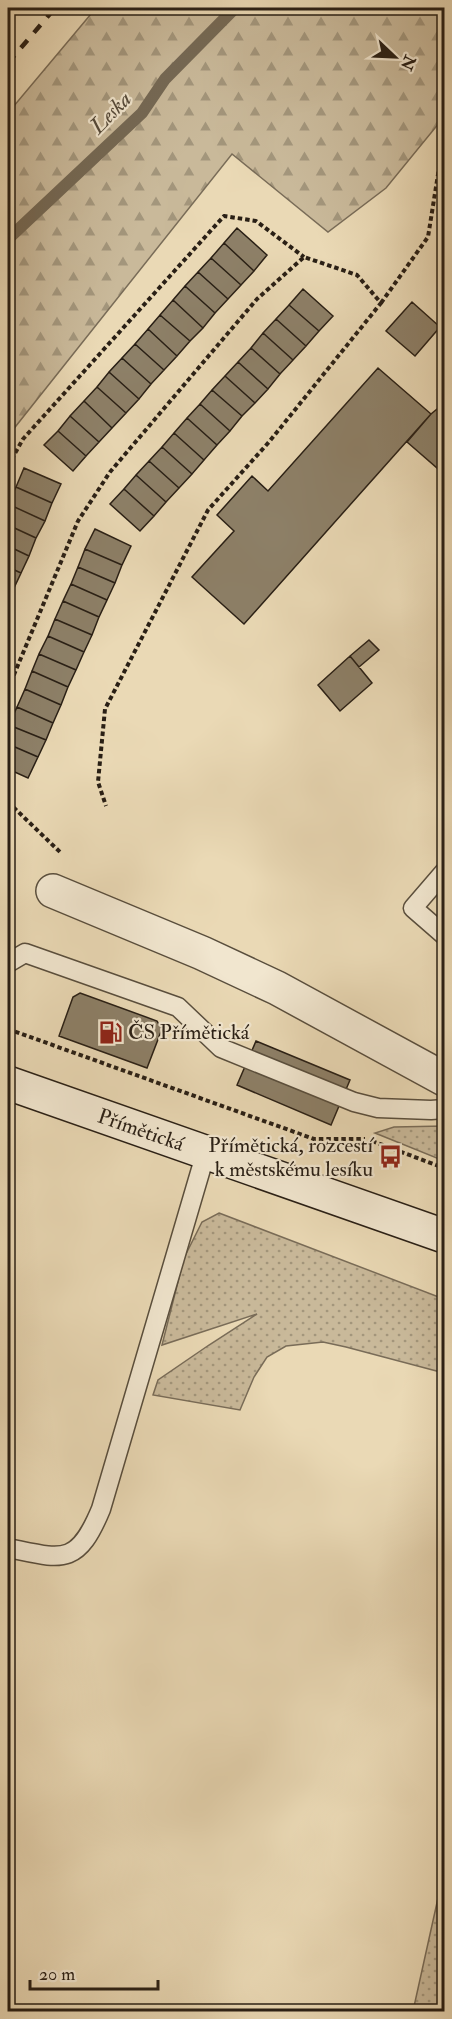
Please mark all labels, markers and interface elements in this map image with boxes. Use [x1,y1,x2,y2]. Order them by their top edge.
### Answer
north arrow [365,27,425,87]
text: N [396,51,420,74]
water label: Leska [83,85,138,141]
fuel station icon: ČS Přímětická [97,1019,123,1045]
place label: ČS Přímětická [128,1019,250,1046]
street label: Přímětická [94,1103,188,1158]
place label: Přímětická, rozcestí k městskému lesíku [208,1132,374,1183]
bus stop icon: Přímětická, rozcestí k městskému lesíku [378,1144,404,1170]
scale bar [30,1953,158,1991]
text: 20 m [39,1963,75,1986]

